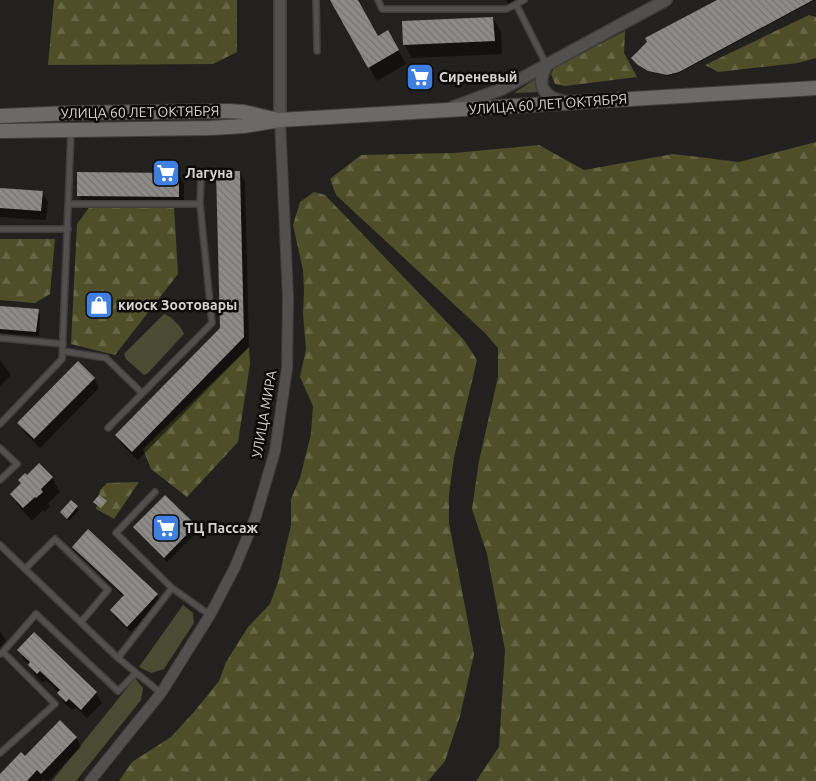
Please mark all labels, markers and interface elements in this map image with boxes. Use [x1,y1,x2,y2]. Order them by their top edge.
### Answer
supermarket icon: Сиреневый [405,62,435,92]
place label: Сиреневый [439,69,517,85]
street label: УЛИЦА 60 ЛЕТ ОКТЯБРЯ [468,90,628,118]
street label: УЛИЦА 60 ЛЕТ ОКТЯБРЯ [60,103,220,121]
supermarket icon: Лагуна [151,158,181,188]
place label: Лагуна [185,165,233,181]
shop icon: киоск Зоотовары [84,290,114,320]
place label: киоск Зоотовары [118,297,237,313]
street label: УЛИЦА МИРА [248,369,280,459]
supermarket icon: ТЦ Пассаж [151,513,181,543]
place label: ТЦ Пассаж [185,520,259,536]

